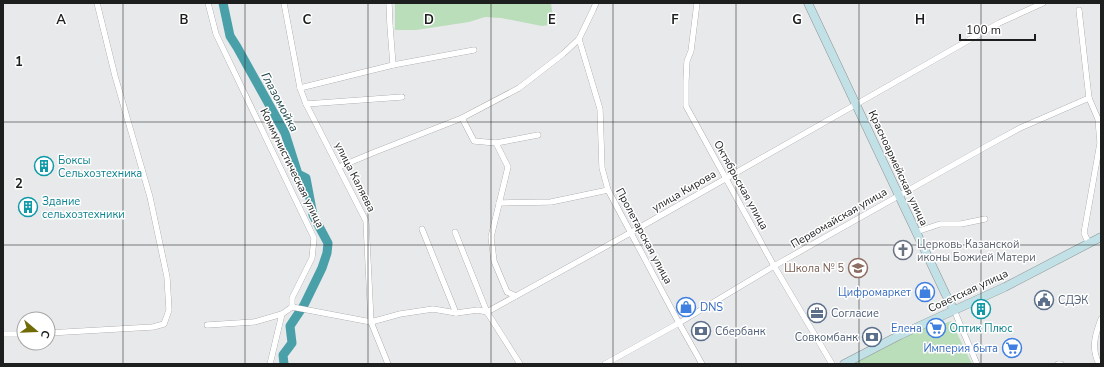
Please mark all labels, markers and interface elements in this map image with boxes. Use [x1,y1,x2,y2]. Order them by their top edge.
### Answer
text: A [56,11,66,29]
text: B [180,11,189,29]
text: C [303,11,312,29]
text: D [424,11,434,29]
text: E [548,11,556,29]
text: F [671,11,679,29]
text: G [792,11,802,29]
text: H [915,11,925,29]
scale bar [960,16,1035,42]
text: 100 m [966,22,1001,38]
text: 1 [15,53,23,71]
water label: Глазомойка [258,69,302,135]
street label: Коммунистическая улица [256,106,328,230]
street label: Красноармейская улица [865,108,931,228]
street label: Октябрьская улица [710,138,772,232]
street label: улица Каляева [331,139,379,215]
place label: Боксы Сельхозтехника [58,153,142,181]
building icon: Боксы Сельхозтехника [33,155,55,177]
street label: улица Кирова [649,167,719,215]
text: 2 [15,175,23,193]
street label: Первомайская улица [788,184,890,252]
street label: Пролетарская улица [612,185,676,287]
place label: Здание сельхозтехники [42,194,125,222]
building icon: Здание сельхозтехники [17,196,39,218]
place label: Церковь Казанской иконы Божией Матери [917,237,1036,265]
church icon: Церковь Казанской иконы Божией Матери [892,239,914,261]
school or university icon: Школа № 5 [847,257,869,279]
place label: Школа № 5 [784,261,844,276]
street label: Советская улица [926,266,1011,316]
shop icon: Цифромаркет [914,281,936,303]
place label: Цифромаркет [838,285,911,300]
public building icon: СДЭК [1033,289,1055,311]
place label: СДЭК [1058,293,1088,308]
shop icon: DNS [675,296,697,318]
building icon: Оптик Плюс [970,298,992,320]
place label: DNS [700,300,723,315]
office icon: Согласие [806,302,828,324]
place label: Согласие [831,306,879,321]
north arrow [16,311,56,351]
supermarket icon: Елена [925,317,947,339]
bank icon: Сбербанк [690,320,712,342]
place label: Елена [891,321,922,336]
place label: Оптик Плюс [949,321,1013,336]
place label: Сбербанк [715,324,766,339]
bank icon: Совкомбанк [861,326,883,348]
text: С [37,328,53,341]
place label: Совкомбанк [795,330,858,345]
supermarket icon: Империя быта [1001,337,1023,359]
place label: Империя быта [923,341,998,356]

